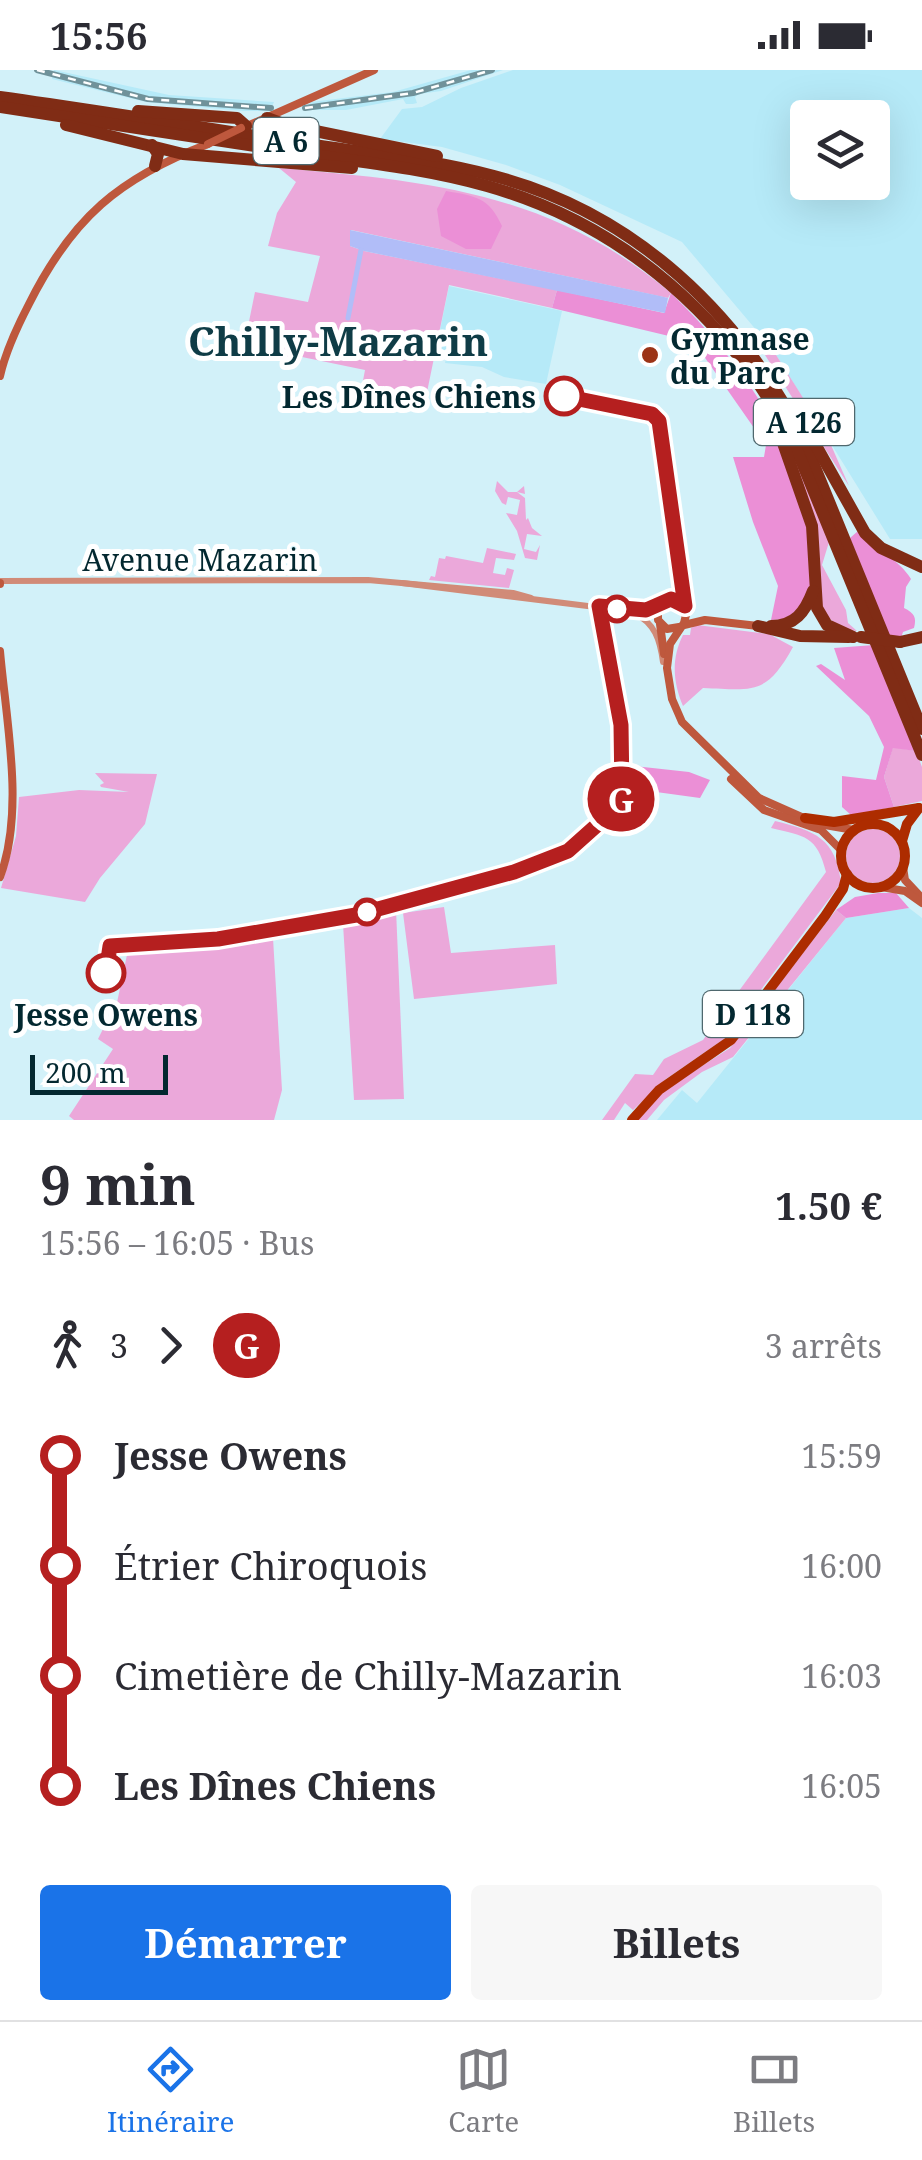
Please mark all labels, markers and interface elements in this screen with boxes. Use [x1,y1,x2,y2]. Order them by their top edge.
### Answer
text: 15:56 [50,9,147,61]
map controls [790,100,890,200]
button: layers [790,100,890,200]
road number: A 6 [254,118,318,164]
district label: Chilly-Mazarin [188,313,488,368]
place label: Gymnase du Parc [670,318,810,393]
marker: Gymnase du Parc [639,344,661,366]
place label: Les Dînes Chiens [282,376,536,417]
marker: Les Dînes Chiens [545,377,583,415]
road number: A 126 [754,399,854,445]
street label: Avenue Mazarin [82,539,318,580]
unlabelled marker [604,596,630,622]
line badge: G [588,766,654,832]
text: G [608,776,634,823]
unlabelled marker [354,899,380,925]
marker: Jesse Owens [87,954,125,992]
road number: D 118 [703,991,803,1037]
place label: Jesse Owens [13,994,198,1035]
scale bar [30,1050,168,1094]
text: 200 m [45,1053,126,1091]
text: 9 min [40,1146,196,1221]
text: 1.50 € [775,1179,882,1231]
text: 15:56 – 16:05 · Bus [40,1221,314,1264]
icon: walk [40,1318,95,1373]
icon: forward [143,1318,198,1373]
text: G [233,1322,260,1369]
text: 3 [110,1324,128,1367]
text: 3 arrêts [765,1324,882,1367]
text: Jesse Owens [114,1429,347,1481]
text: 15:59 [801,1434,882,1477]
text: Étrier Chiroquois [114,1539,427,1591]
text: 16:00 [801,1544,882,1587]
text: Cimetière de Chilly-Mazarin [114,1649,622,1701]
text: 16:03 [801,1654,882,1697]
text: Les Dînes Chiens [114,1759,436,1811]
text: 16:05 [801,1764,882,1807]
button: Démarrer [40,1885,451,2000]
button: Billets [471,1885,882,2000]
tab: Itinéraire [107,2042,235,2140]
tab: Carte [448,2042,519,2140]
tab: Billets [733,2042,815,2140]

